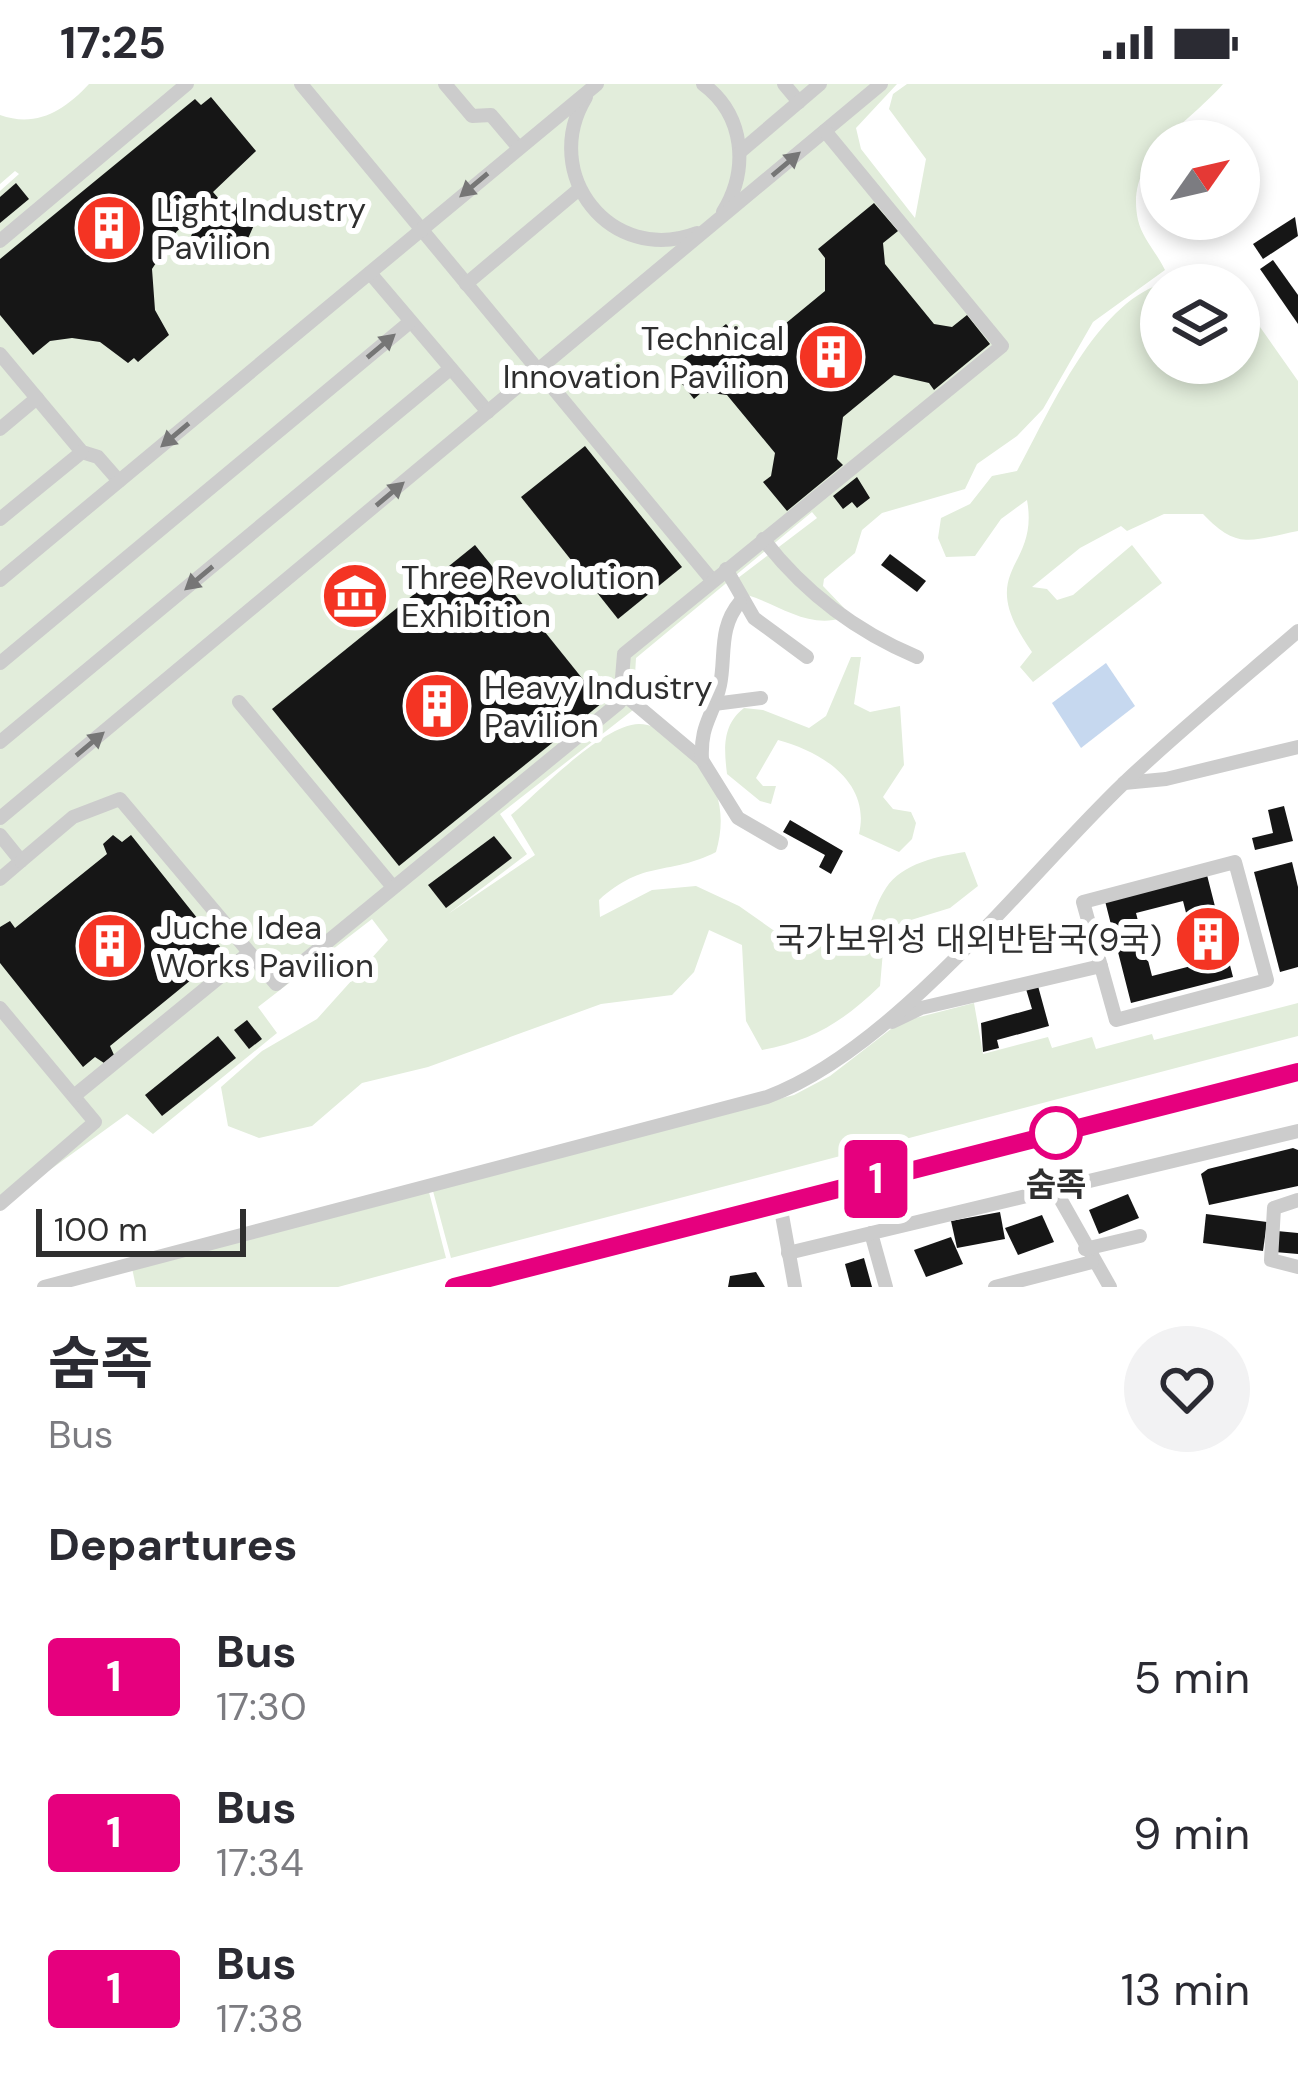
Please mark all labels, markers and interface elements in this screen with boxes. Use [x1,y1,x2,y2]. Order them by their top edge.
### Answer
text: 17:25 [60,13,166,72]
north arrow [1140,120,1260,240]
map controls [1140,120,1260,384]
one-way arrow [771,151,801,178]
one-way arrow [459,172,489,198]
place label: Light Industry Pavilion [156,188,366,269]
building icon: Light Industry Pavilion [74,193,144,263]
button: layers [1140,264,1260,384]
place label: Technical Innovation Pavilion [503,317,784,398]
building icon: Technical Innovation Pavilion [796,322,866,392]
one-way arrow [365,334,396,360]
one-way arrow [159,421,190,447]
one-way arrow [375,482,405,508]
place label: Three Revolution Exhibition [401,556,655,637]
museum icon: Three Revolution Exhibition [320,561,390,631]
one-way arrow [183,564,214,590]
place label: Heavy Industry Pavilion [484,666,713,747]
building icon: Heavy Industry Pavilion [402,671,472,741]
one-way arrow [75,731,105,757]
building icon: 국가보위성 대외반탐국(9국) [1173,904,1243,974]
place label: Juche Idea Works Pavilion [156,906,374,987]
building icon: Juche Idea Works Pavilion [75,911,145,981]
place label: 국가보위성 대외반탐국(9국) [775,918,1162,961]
marker: 숨족 [1031,1108,1081,1158]
line badge: 1 [837,1140,915,1218]
text: 1 [868,1151,884,1206]
place label: 숨족 [1026,1163,1086,1206]
scale bar [36,1203,246,1256]
text: 100 m [54,1208,148,1251]
text: 숨족 [48,1326,153,1401]
button: heart [1124,1326,1250,1452]
text: Bus [48,1409,113,1460]
text: Departures [48,1515,297,1574]
text: Bus [216,1622,296,1681]
text: 5 min [1134,1648,1250,1707]
text: 1 [106,1649,122,1704]
text: 17:30 [216,1681,307,1732]
text: Bus [216,1778,296,1837]
text: 9 min [1133,1804,1250,1863]
text: 1 [106,1805,122,1860]
text: 17:34 [216,1837,304,1888]
text: Bus [216,1934,296,1993]
text: 13 min [1121,1960,1250,2019]
text: 1 [106,1961,122,2016]
text: 17:38 [216,1993,304,2044]

